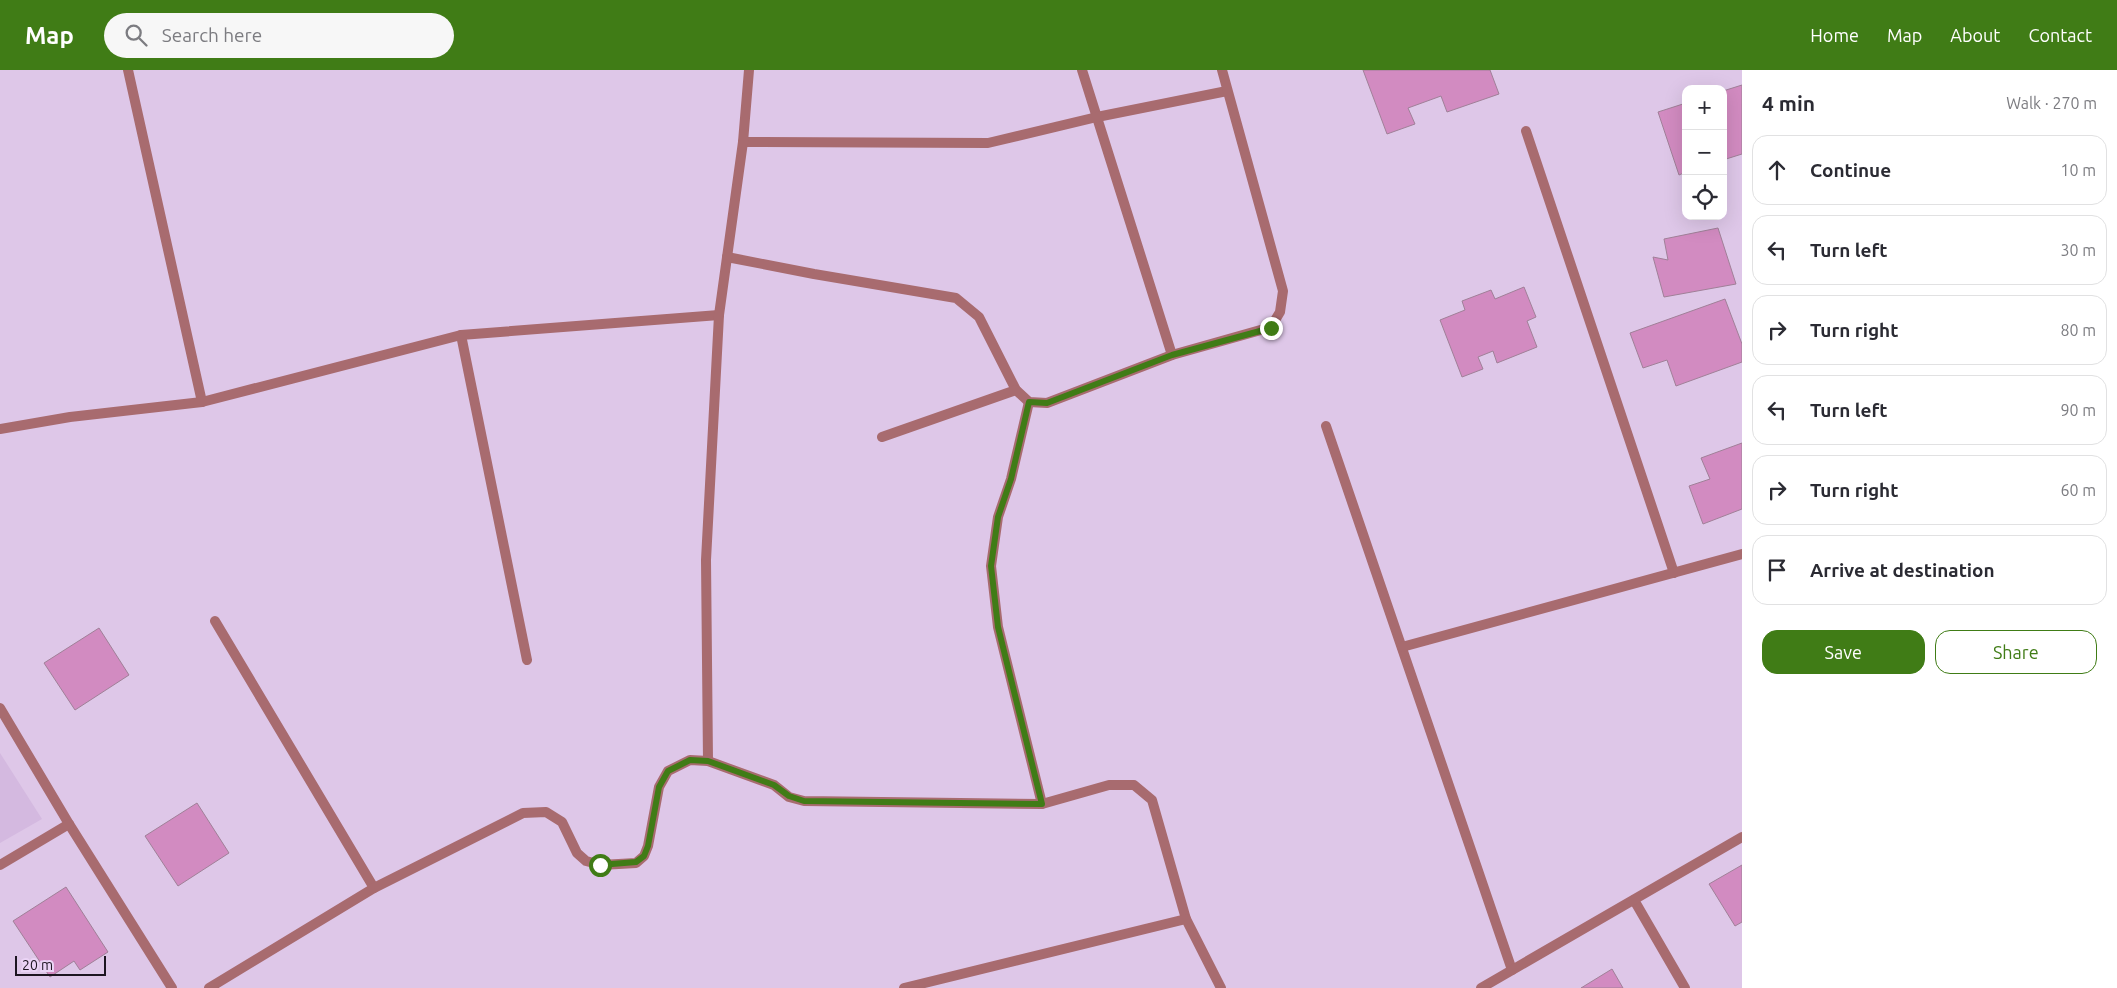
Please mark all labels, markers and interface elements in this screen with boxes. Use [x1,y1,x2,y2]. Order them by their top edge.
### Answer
search box [104,13,454,58]
icon: search [122,21,150,49]
text: Map [25,22,74,49]
text: Search here [162,24,262,46]
text: Home [1810,25,1859,45]
text: Map [1887,25,1922,45]
text: About [1950,25,2000,45]
text: Contact [2028,25,2092,45]
map controls [1682,85,1727,220]
button: + [1682,85,1727,130]
text: 4 min [1762,91,1815,115]
text: Walk · 270 m [2006,94,2097,112]
button: − [1682,130,1727,175]
icon: ahead [1763,156,1791,184]
text: Continue [1810,159,1891,181]
text: 10 m [2060,161,2096,179]
button: locate [1682,175,1727,220]
icon: left [1763,236,1791,264]
text: Turn left [1810,239,1888,261]
text: 30 m [2060,241,2096,259]
icon: right [1763,316,1791,344]
route end [1260,317,1283,340]
text: Turn right [1810,319,1898,341]
text: 80 m [2060,321,2096,339]
icon: left [1763,396,1791,424]
text: Turn left [1810,399,1888,421]
text: 90 m [2060,401,2096,419]
icon: right [1763,476,1791,504]
text: Turn right [1810,479,1898,501]
text: 60 m [2060,481,2096,499]
icon: arrive [1763,556,1791,584]
text: Arrive at destination [1810,559,1995,581]
button: Save [1762,630,1925,674]
button: Share [1935,630,2097,674]
route start [589,854,612,877]
scale bar [15,953,106,976]
text: 20 m [22,957,53,973]

